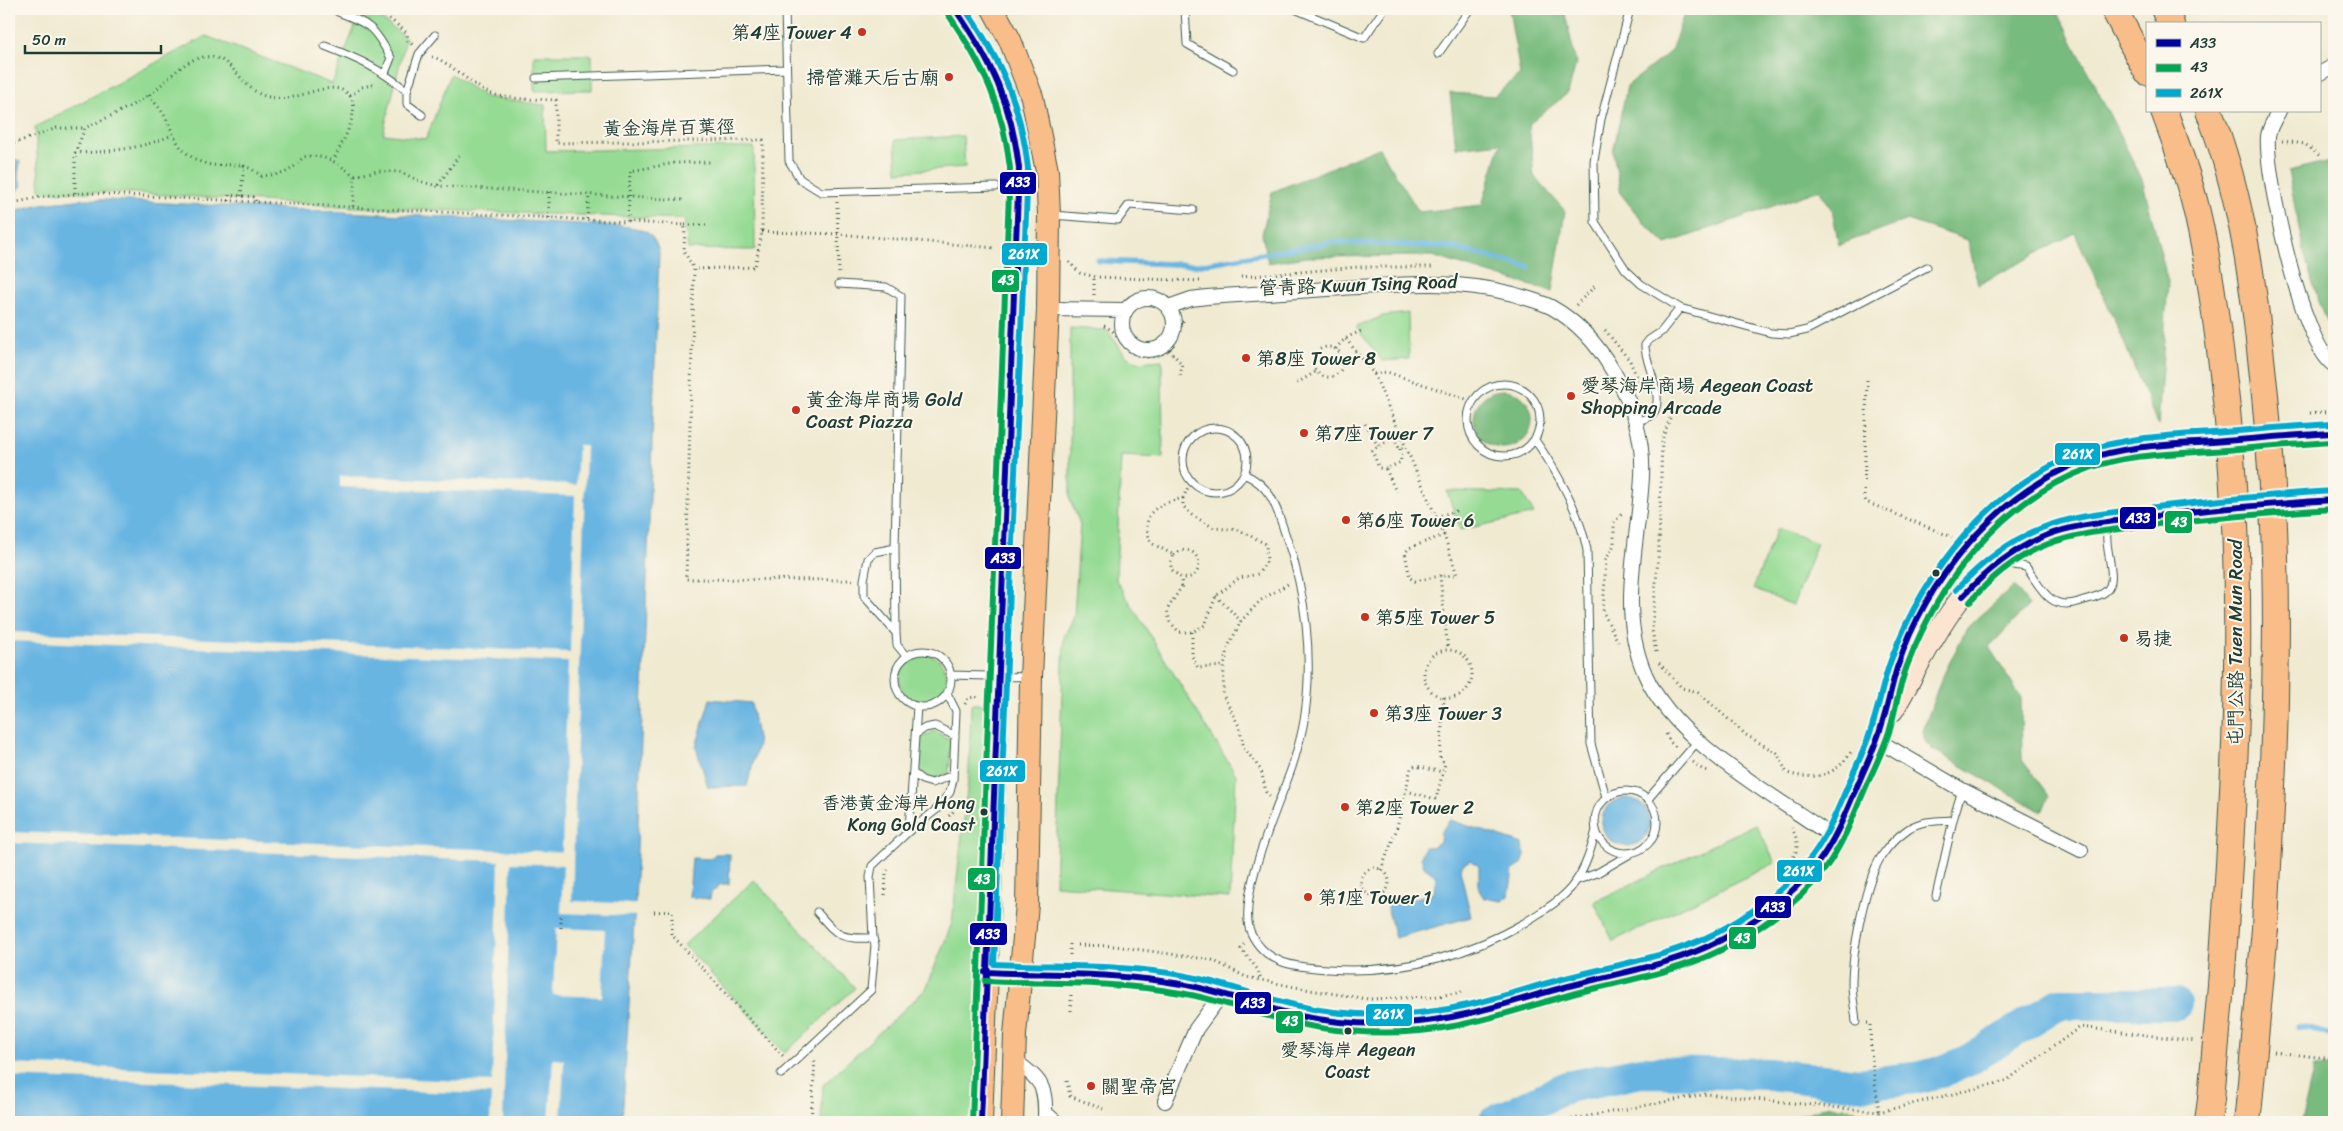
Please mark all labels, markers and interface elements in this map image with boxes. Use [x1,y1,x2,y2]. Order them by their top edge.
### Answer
place label: 第4座 Tower 4 [731,16,852,49]
scale bar [25,22,161,54]
legend [2146,22,2320,112]
marker: 第4座 Tower 4 [856,26,868,38]
text: 50 m [32,27,67,53]
text: A33 [2189,30,2216,56]
text: 43 [2190,54,2208,80]
place label: 掃管灘天后古廟 [806,61,939,94]
marker: 掃管灘天后古廟 [943,71,955,83]
text: 261X [2190,80,2224,106]
street label: 黃金海岸百葉徑 [602,110,736,145]
text: A33 [1005,170,1031,195]
line badge: A33 [999,171,1037,195]
line badge: 261X [1001,242,1048,266]
text: 261X [1007,242,1040,267]
street label: 管青路 Kwun Tsing Road [1258,264,1460,304]
text: 43 [997,268,1015,293]
line badge: 43 [991,269,1020,293]
place label: 第8座 Tower 8 [1256,342,1377,375]
marker: 第8座 Tower 8 [1240,352,1252,364]
place label: 愛琴海岸商場 Aegean Coast Shopping Arcade [1581,369,1813,424]
place label: 黃金海岸商場 Gold Coast Piazza [806,383,963,438]
marker: 愛琴海岸商場 Aegean Coast Shopping Arcade [1565,390,1577,402]
marker: 黃金海岸商場 Gold Coast Piazza [790,404,802,416]
place label: 第7座 Tower 7 [1314,417,1434,450]
marker: 第7座 Tower 7 [1298,427,1310,439]
line badge: 261X [2054,442,2101,466]
text: 261X [2061,442,2094,467]
place label: 第6座 Tower 6 [1356,504,1475,537]
line badge: A33 [2119,506,2157,530]
text: A33 [2125,506,2151,531]
line badge: 43 [2164,510,2193,534]
text: 43 [2170,510,2188,535]
marker: 第6座 Tower 6 [1340,514,1352,526]
street label: 屯門公路 Tuen Mun Road [2219,537,2252,747]
line badge: A33 [984,546,1022,570]
text: A33 [990,546,1016,571]
unlabelled marker [1931,568,1941,578]
place label: 第5座 Tower 5 [1375,601,1496,634]
marker: 第5座 Tower 5 [1359,611,1371,623]
place label: 易捷 [2134,622,2172,655]
marker: 易捷 [2118,632,2130,644]
place label: 第3座 Tower 3 [1384,697,1503,730]
marker: 第3座 Tower 3 [1368,707,1380,719]
line badge: 261X [979,759,1026,783]
text: 261X [985,759,1018,784]
place label: 香港黃金海岸 Hong Kong Gold Coast [822,787,976,841]
place label: 第2座 Tower 2 [1355,791,1474,824]
marker: 第2座 Tower 2 [1339,801,1351,813]
marker: 香港黃金海岸 Hong Kong Gold Coast [979,807,989,817]
line badge: 261X [1776,859,1823,883]
text: 261X [1782,859,1815,884]
line badge: 43 [967,867,996,891]
text: 43 [973,867,991,892]
place label: 第1座 Tower 1 [1318,881,1431,914]
marker: 第1座 Tower 1 [1302,891,1314,903]
line badge: A33 [1754,895,1792,919]
text: A33 [1760,895,1786,920]
line badge: A33 [969,922,1008,946]
text: A33 [975,922,1001,947]
line badge: 43 [1728,926,1757,950]
text: 43 [1733,926,1751,951]
line badge: A33 [1234,991,1272,1015]
text: A33 [1240,991,1266,1016]
text: 261X [1372,1002,1405,1027]
line badge: 261X [1365,1003,1413,1027]
text: 43 [1281,1009,1299,1034]
line badge: 43 [1275,1010,1304,1034]
marker: 愛琴海岸 Aegean Coast [1343,1026,1353,1036]
place label: 愛琴海岸 Aegean Coast [1281,1034,1416,1088]
place label: 關聖帝宮 [1101,1070,1177,1103]
marker: 關聖帝宮 [1085,1080,1097,1092]

